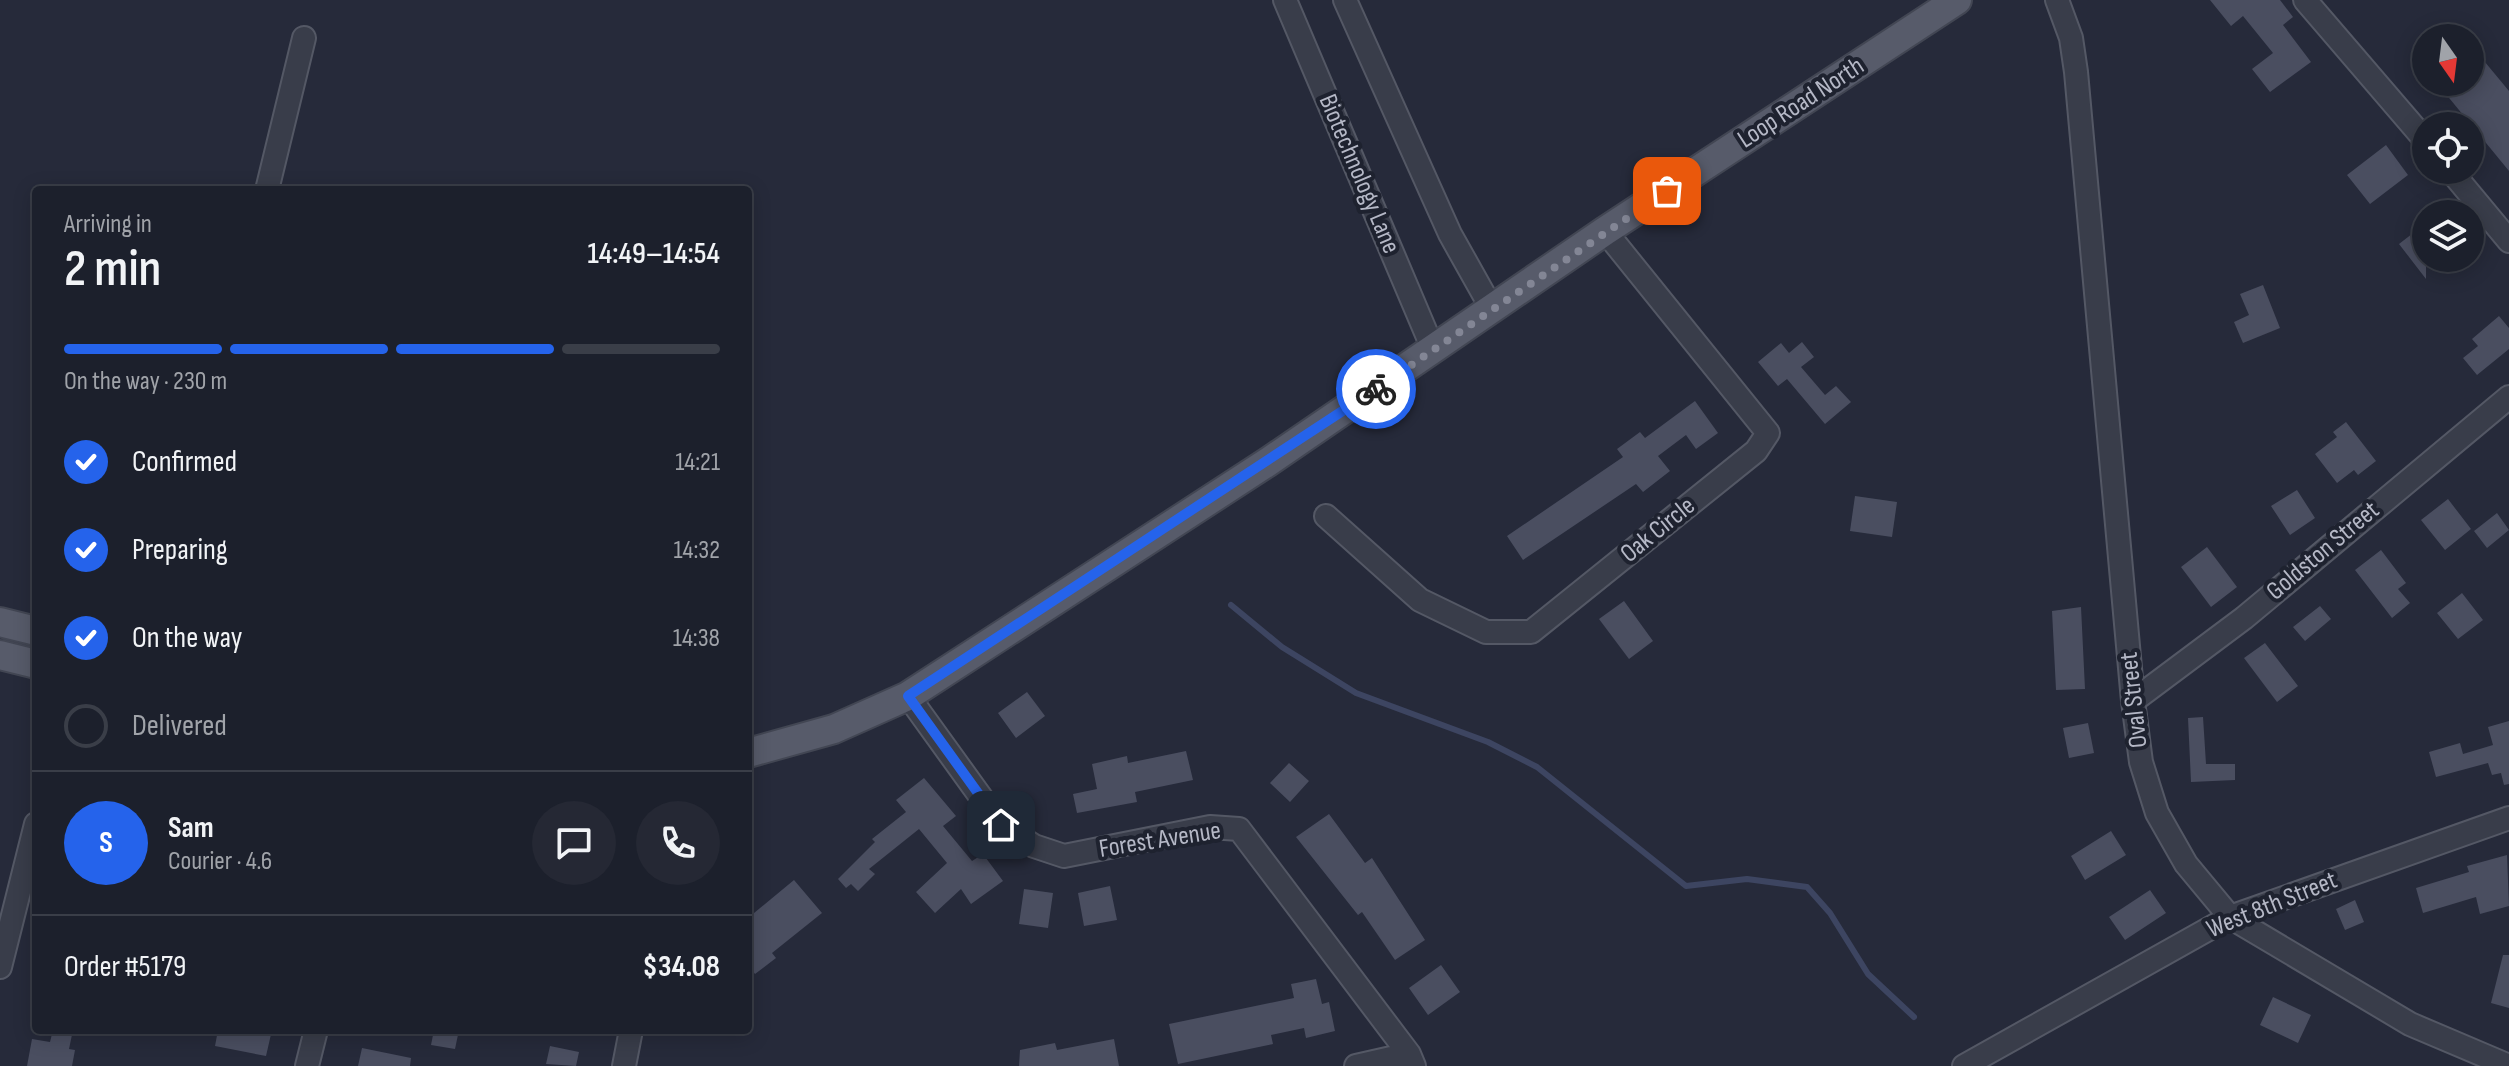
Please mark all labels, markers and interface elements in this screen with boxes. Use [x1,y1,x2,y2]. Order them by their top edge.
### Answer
north arrow [2412,24,2484,96]
map controls [2412,24,2484,272]
street label: Loop Road North [1732,51,1870,155]
street label: Biotechnology Lane [1312,90,1406,258]
button: locate [2412,112,2484,184]
pin [1633,157,1701,225]
icon: bag [1645,169,1689,213]
button: layers [2412,200,2484,272]
text: Arriving in [64,209,152,240]
text: 14:49–14:54 [587,236,720,272]
text: 2 min [64,238,161,301]
courier [1336,349,1416,429]
text: On the way · 230 m [64,366,227,397]
icon: bike [1354,367,1398,411]
icon: check [64,440,108,484]
text: Confirmed [132,444,237,480]
text: 14:21 [675,447,720,478]
street label: Oak Circle [1615,491,1701,569]
street label: Goldston Street [2260,495,2386,607]
icon: check [64,528,108,572]
text: Preparing [132,532,228,568]
text: 14:32 [673,535,720,566]
icon: check [64,616,108,660]
text: On the way [132,620,242,656]
text: 14:38 [673,623,720,654]
street label: Oval Street [2114,650,2154,750]
text: Delivered [132,708,227,744]
pin [967,791,1035,859]
button: chat [532,801,616,885]
button: phone [636,801,720,885]
icon: home [979,803,1023,847]
text: Sam [168,810,214,846]
street label: Forest Avenue [1097,815,1223,865]
text: S [99,825,113,861]
text: Courier · 4.6 [168,846,272,877]
street label: West 8th Street [2202,865,2342,945]
text: Order #5179 [64,949,186,985]
text: $34.08 [643,949,720,985]

